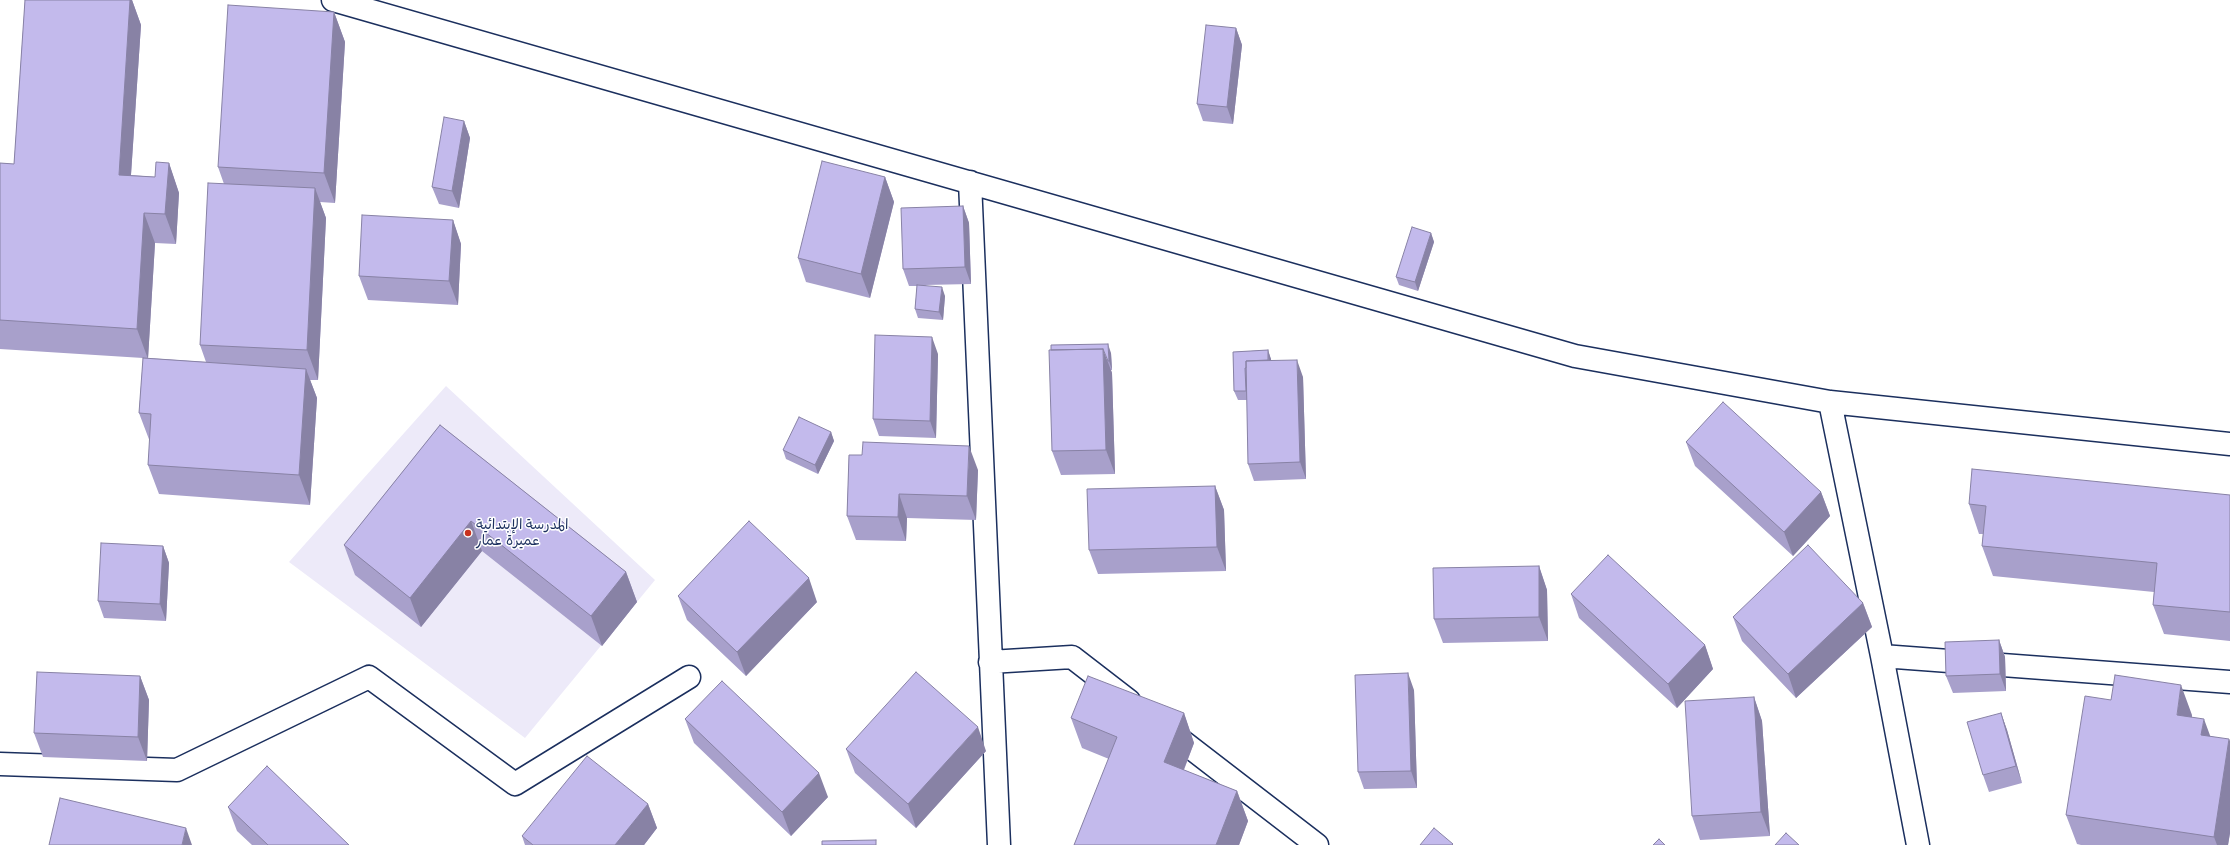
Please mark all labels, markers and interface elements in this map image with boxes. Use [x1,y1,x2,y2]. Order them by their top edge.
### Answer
place label: المدرسة الإبتدائية عميرة عمار [476,517,568,550]
marker: المدرسة الإبتدائية عميرة عمار [463,528,473,538]

